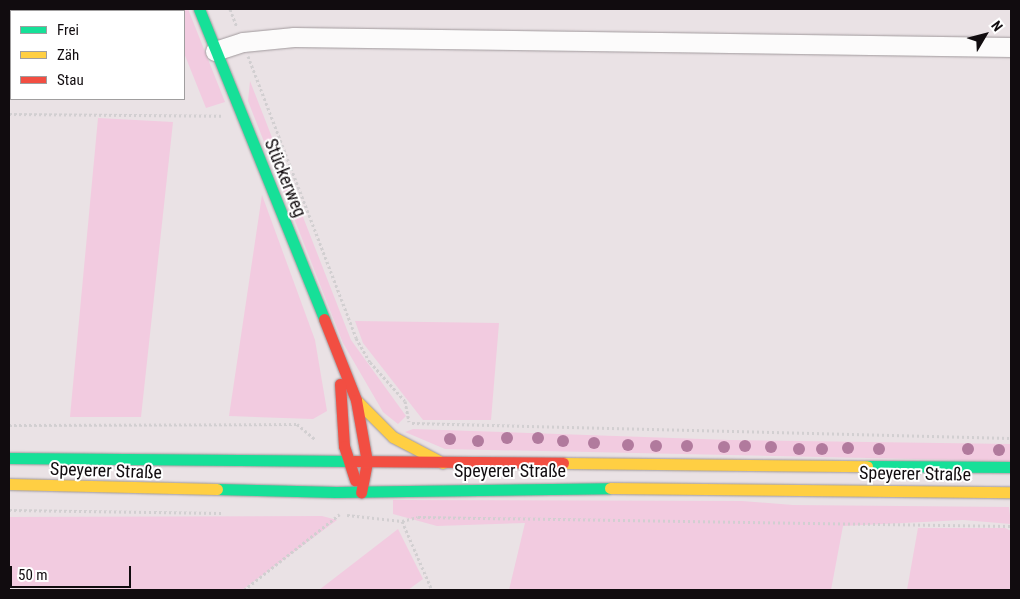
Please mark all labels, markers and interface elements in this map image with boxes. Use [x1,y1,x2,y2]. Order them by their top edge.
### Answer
legend [10,10,185,100]
north arrow [960,10,1010,60]
text: N [988,18,1006,34]
text: Frei [57,21,79,39]
text: Zäh [57,46,79,64]
text: Stau [57,71,84,89]
street label: Stückerweg [259,136,311,220]
street label: Speyerer Straße [50,458,162,484]
street label: Speyerer Straße [454,460,566,482]
street label: Speyerer Straße [859,462,971,486]
scale bar [12,556,134,588]
text: 50 m [18,566,48,584]

